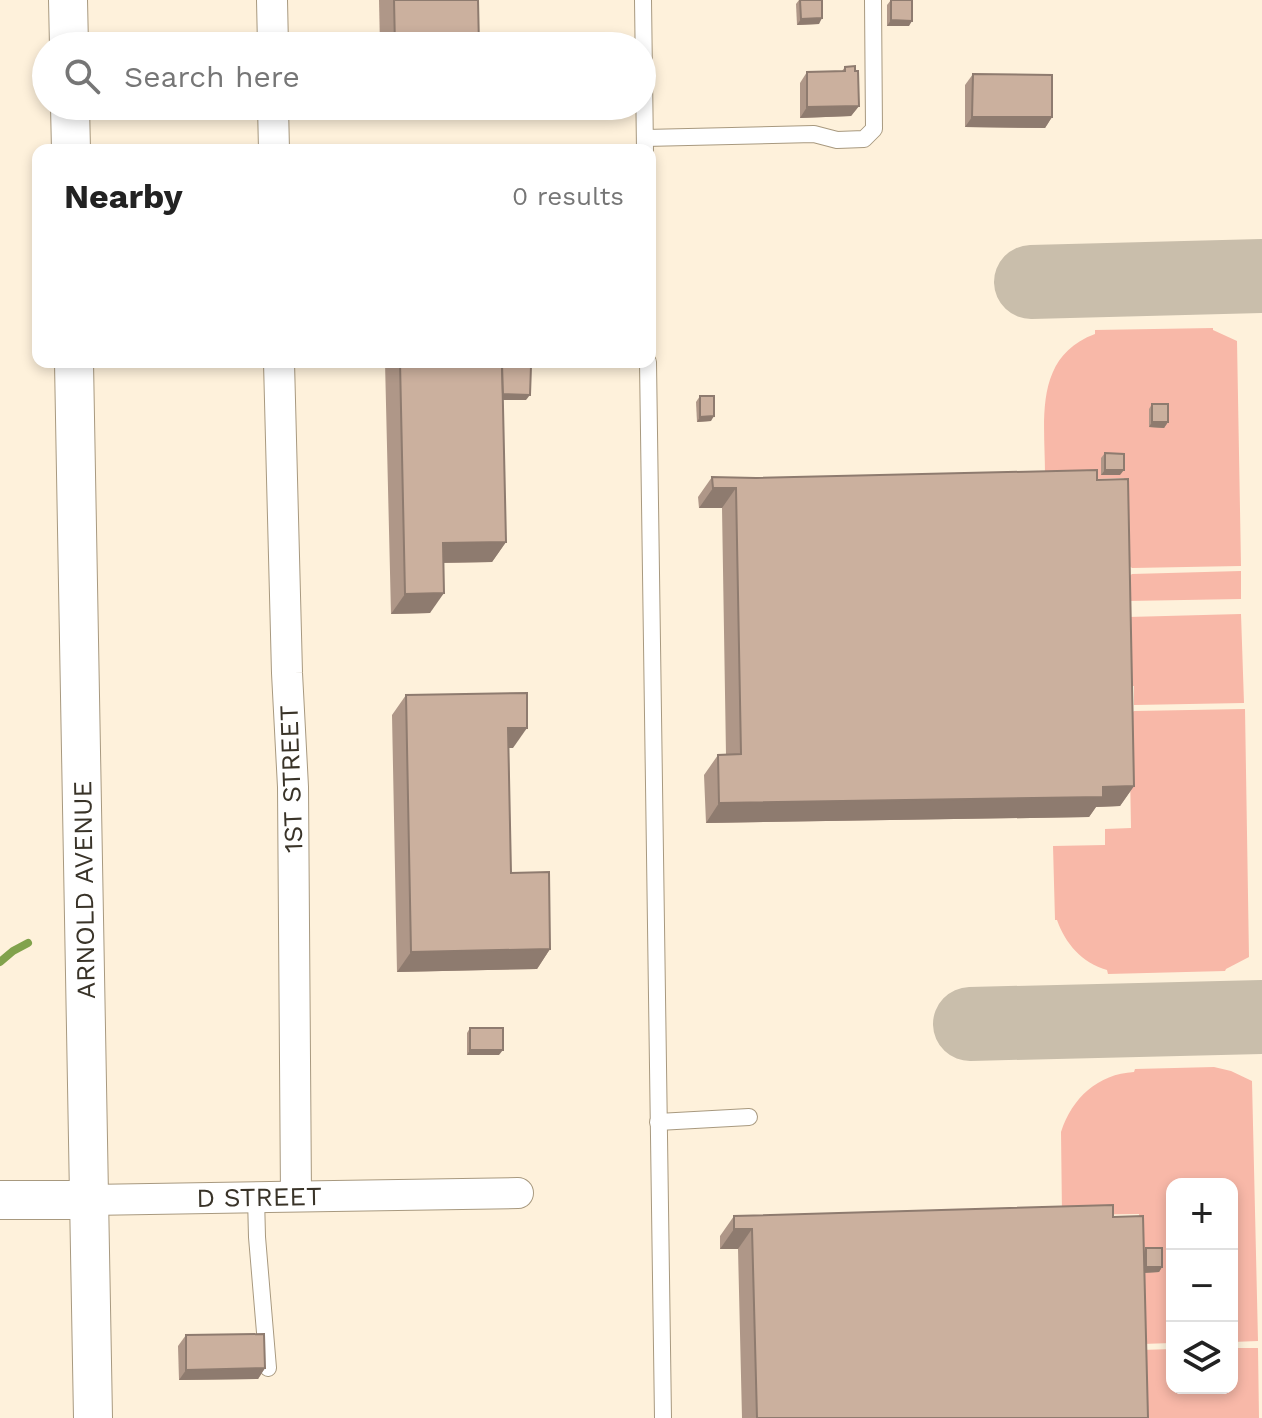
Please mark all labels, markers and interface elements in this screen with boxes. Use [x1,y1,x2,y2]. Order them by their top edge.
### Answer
search box [32,32,656,120]
icon: search [60,54,104,98]
text: Search here [124,59,300,94]
text: Nearby [64,176,183,216]
text: 0 results [512,181,624,211]
street label: 1ST STREET [273,705,309,853]
street label: ARNOLD AVENUE [67,781,101,999]
map controls [1166,1178,1238,1394]
button: + [1166,1178,1238,1250]
street label: D STREET [196,1181,322,1213]
button: − [1166,1250,1238,1322]
button: layers [1166,1322,1238,1394]

